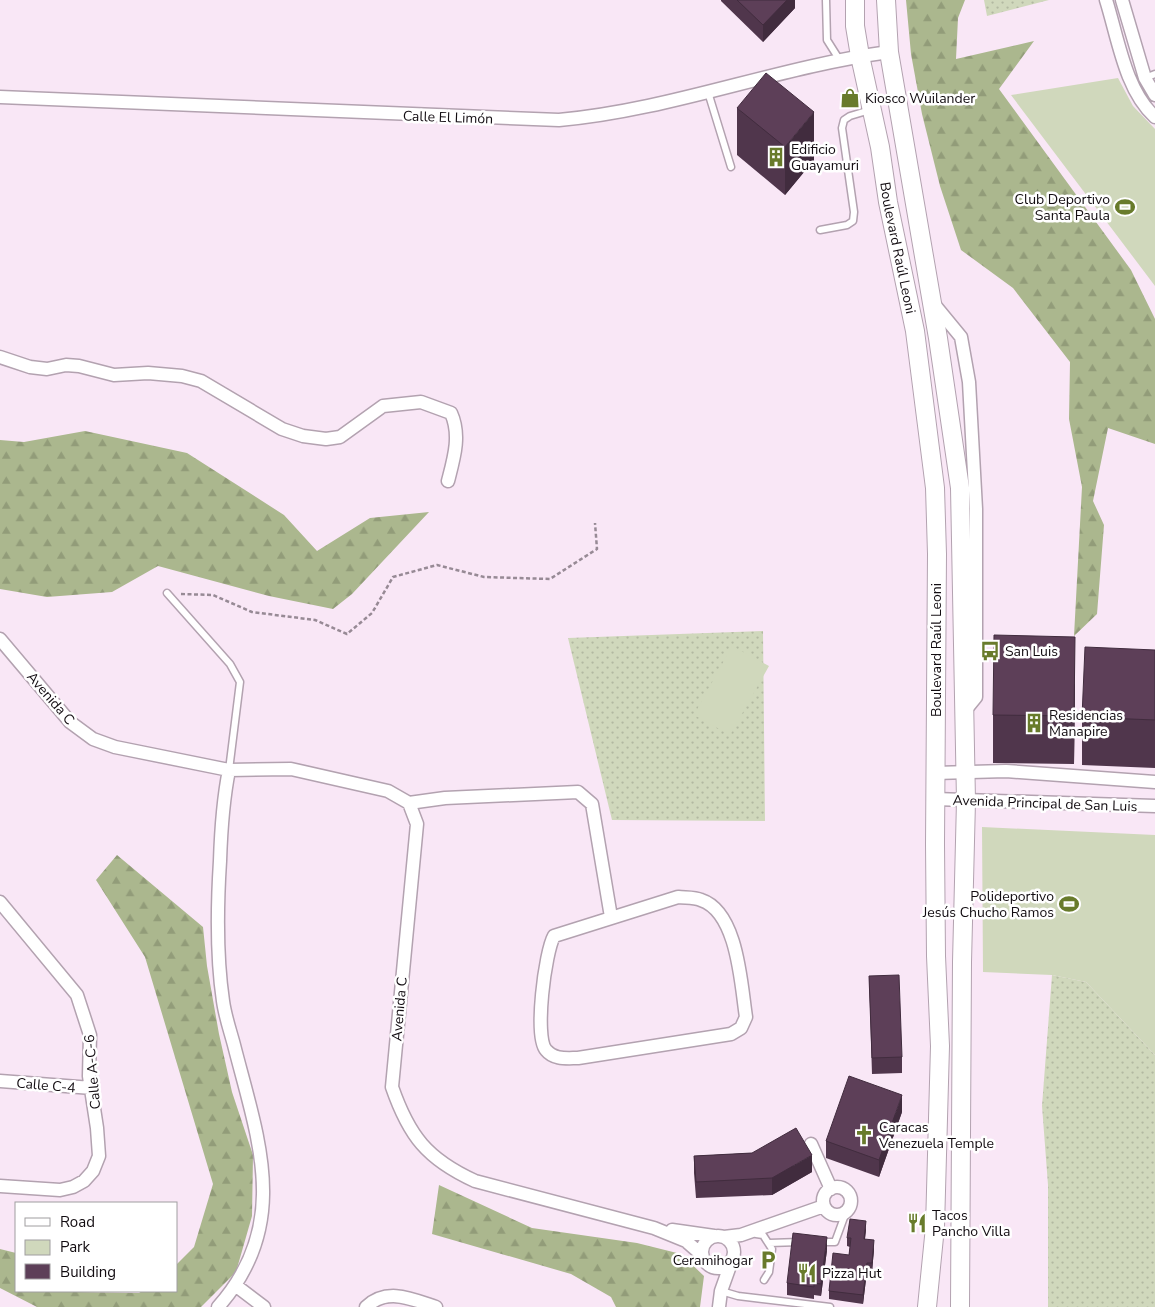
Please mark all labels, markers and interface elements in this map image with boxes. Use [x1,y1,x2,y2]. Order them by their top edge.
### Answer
shop icon: Kiosco Wuilander [839,87,861,109]
place label: Kiosco Wuilander [865,89,975,108]
street label: Calle El Limón [402,106,493,129]
place label: Edificio Guayamuri [791,140,859,175]
building icon: Edificio Guayamuri [765,146,787,168]
street label: Boulevard Raúl Leoni [875,181,920,316]
place label: Club Deportivo Santa Paula [1015,190,1110,225]
sports icon: Club Deportivo Santa Paula [1114,196,1136,218]
street label: Boulevard Raúl Leoni [927,583,946,717]
bus stop icon: San Luis [979,640,1001,662]
place label: San Luis [1005,642,1058,661]
street label: Avenida C [22,668,79,729]
place label: Residencias Manapire [1049,706,1123,741]
building icon: Residencias Manapire [1023,712,1045,734]
street label: Avenida Principal de San Luis [952,791,1138,816]
place label: Polideportivo Jesús Chucho Ramos [922,887,1054,922]
sports icon: Polideportivo Jesús Chucho Ramos [1058,893,1080,915]
street label: Avenida C [387,976,412,1042]
street label: Calle A-C-6 [80,1034,105,1110]
street label: Calle C-4 [16,1073,76,1098]
place label: Caracas Venezuela Temple [878,1118,994,1153]
church icon: Caracas Venezuela Temple [853,1124,875,1146]
legend [15,1202,178,1292]
place label: Tacos Pancho Villa [932,1206,1010,1241]
text: Road [60,1212,95,1232]
restaurant icon: Tacos Pancho Villa [906,1212,928,1234]
text: Park [60,1237,90,1257]
parking icon: Ceramihogar [757,1249,779,1271]
place label: Ceramihogar [673,1251,753,1270]
text: Building [60,1262,116,1282]
restaurant icon: Pizza Hut [796,1262,818,1284]
place label: Pizza Hut [822,1264,882,1283]

